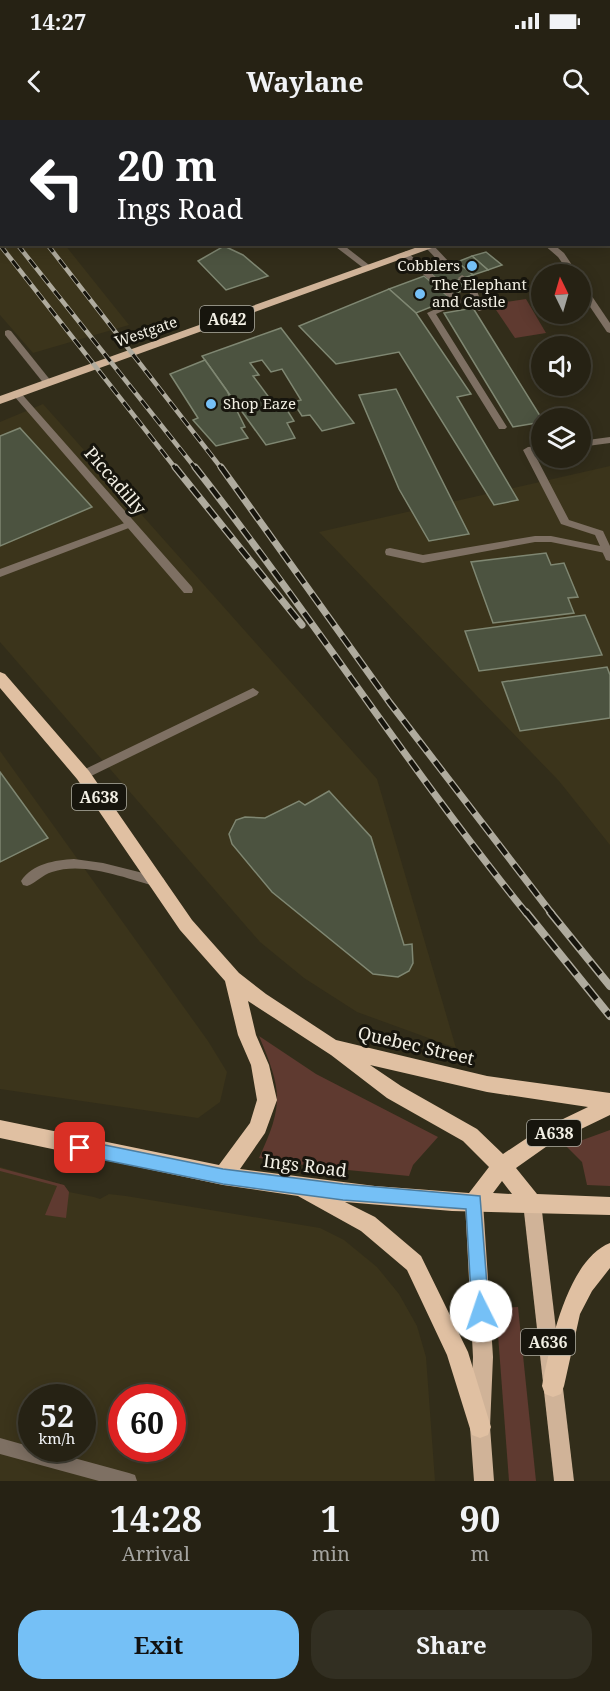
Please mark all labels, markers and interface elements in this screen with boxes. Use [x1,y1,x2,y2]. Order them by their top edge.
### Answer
text: 14:27 [30,6,86,36]
text: Waylane [246,63,364,100]
icon: back [18,65,51,98]
icon: search [559,65,592,98]
text: 20 m [117,136,217,193]
icon: left [18,144,96,222]
text: Ings Road [117,190,243,227]
place label: Cobblers [397,255,460,275]
marker: Cobblers [465,259,479,273]
north arrow [531,264,591,324]
map controls [531,264,591,468]
place label: The Elephant and Castle [432,274,527,311]
marker: The Elephant and Castle [413,287,427,301]
road number: A642 [200,306,254,332]
street label: Westgate [112,311,180,351]
button: sound [531,336,591,396]
place label: Shop Eaze [223,393,296,413]
marker: Shop Eaze [204,397,218,411]
button: layers [531,408,591,468]
street label: Piccadilly [80,441,152,520]
road number: A638 [72,784,126,810]
street label: Quebec Street [356,1020,477,1070]
road number: A638 [527,1120,581,1146]
pin [54,1122,105,1173]
icon: arrive [63,1131,96,1164]
street label: Ings Road [262,1148,348,1182]
position arrow [449,1279,513,1343]
road number: A636 [521,1329,575,1355]
speed limit sign: 60 [108,1384,186,1462]
text: 52 [40,1395,74,1436]
text: km/h [39,1428,75,1448]
text: 14:28 [110,1494,202,1543]
text: 1 [321,1494,341,1543]
text: 90 [460,1494,500,1543]
text: Arrival [122,1540,190,1567]
text: min [312,1540,350,1567]
text: m [470,1540,489,1567]
button: Exit [18,1610,299,1679]
button: Share [311,1610,592,1679]

